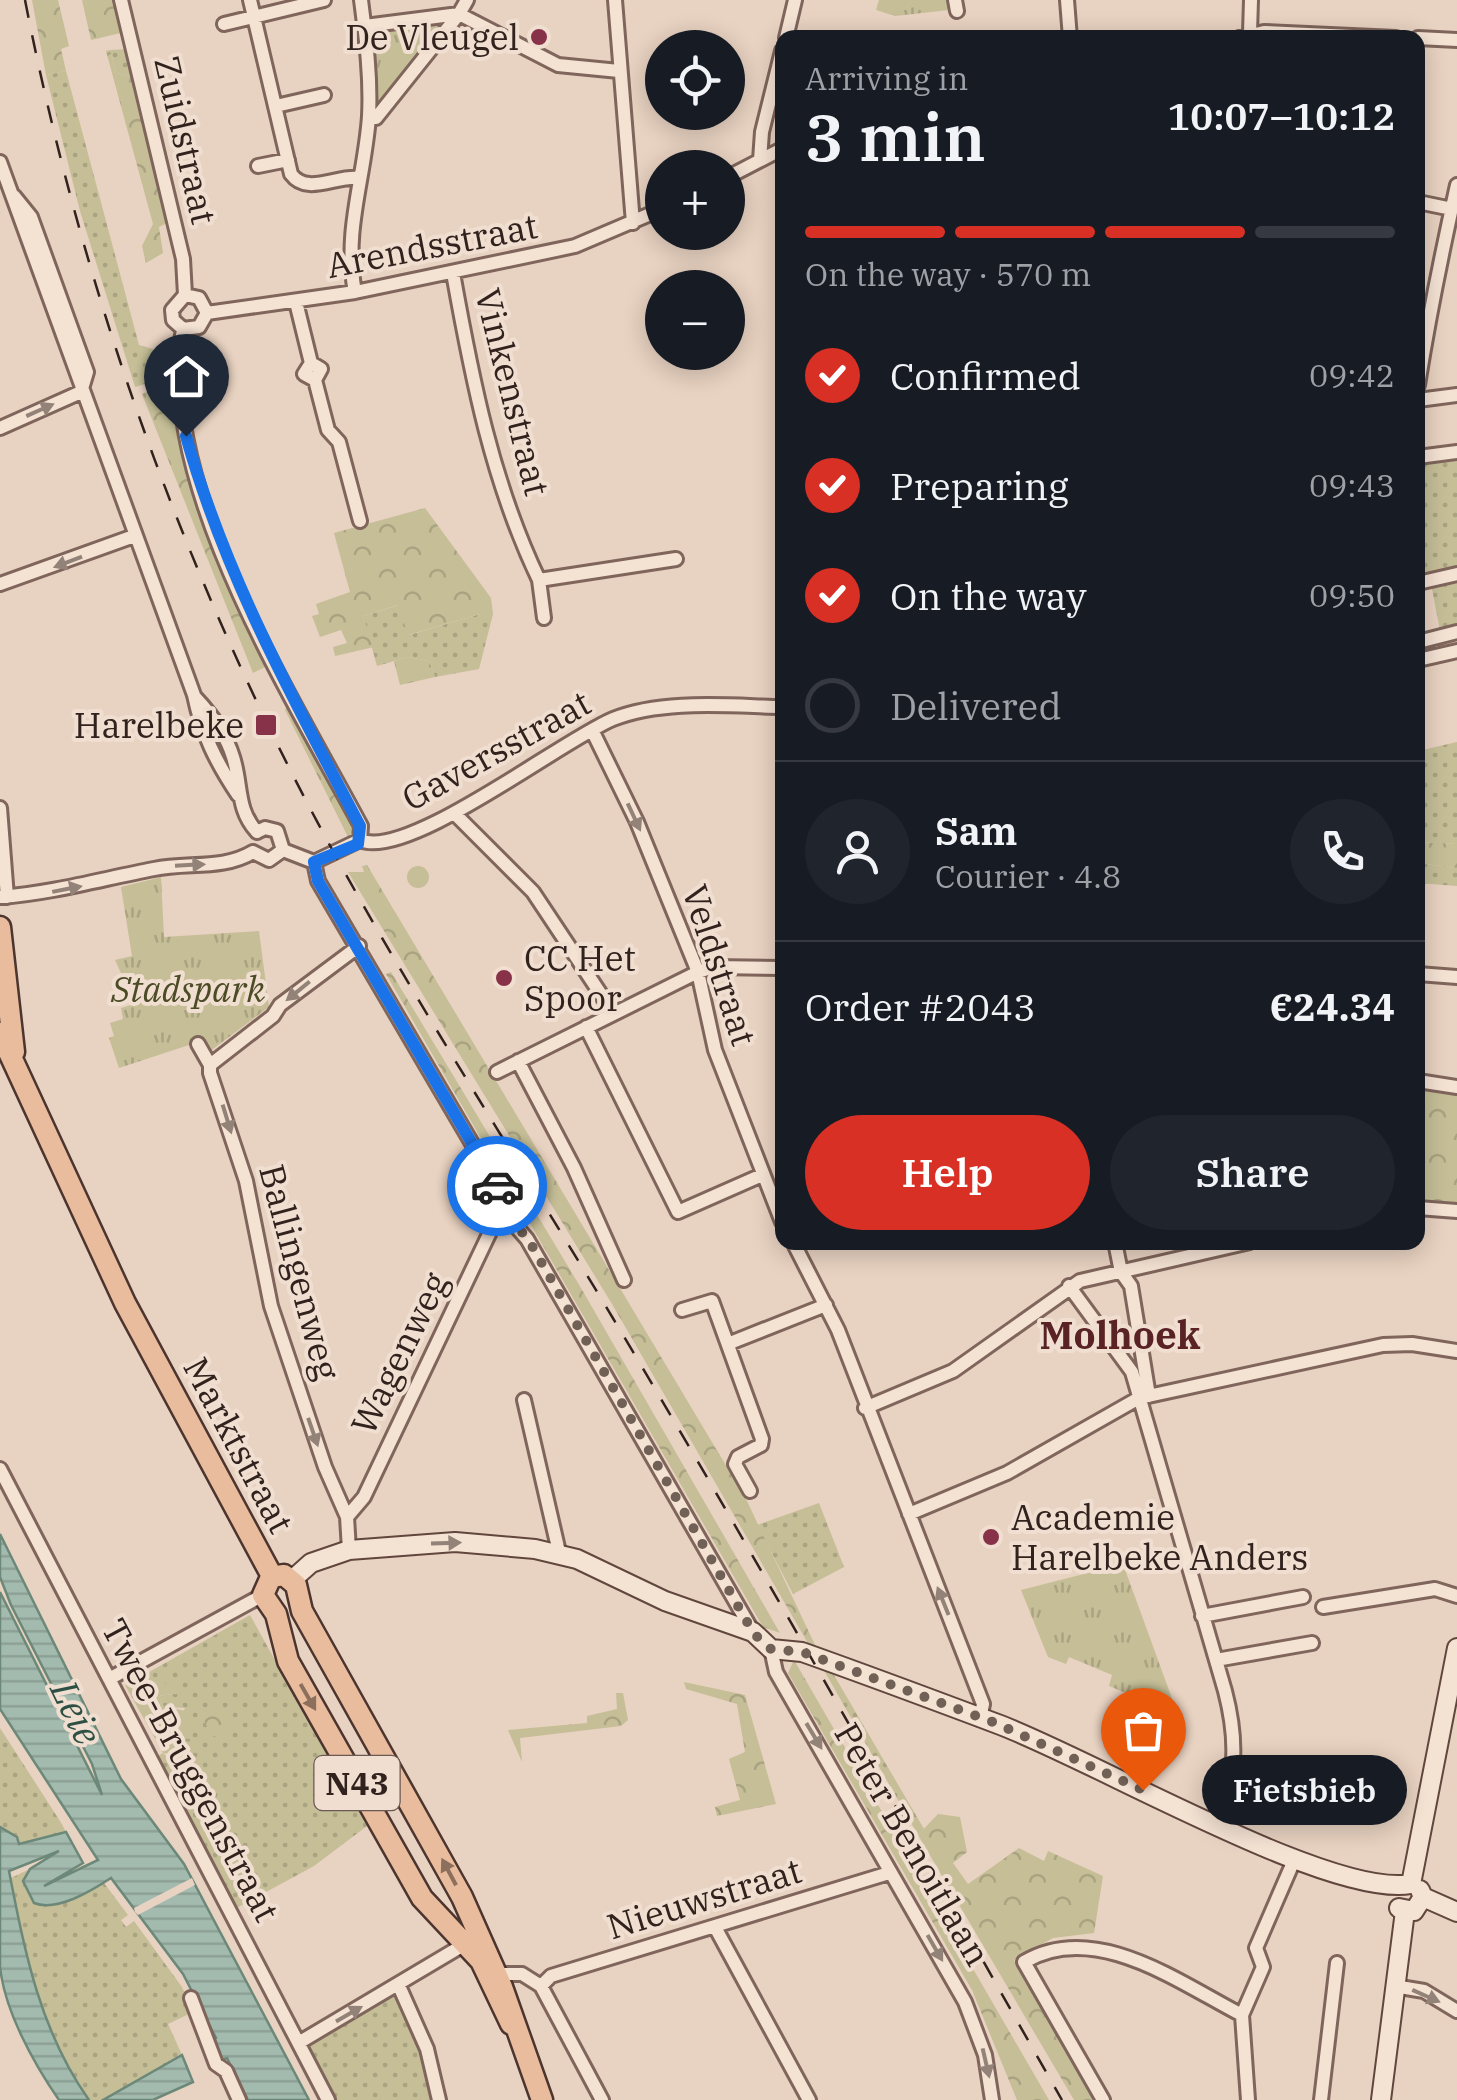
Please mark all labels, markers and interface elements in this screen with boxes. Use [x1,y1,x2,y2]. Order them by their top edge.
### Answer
place label: De Vleugel [345,14,519,60]
marker: De Vleugel [528,26,550,48]
map controls [645,30,745,370]
button: locate [645,30,745,130]
street label: Zuidstraat [144,52,228,228]
text: Arriving in [805,57,968,99]
text: 10:07–10:12 [1168,91,1395,140]
text: 3 min [805,94,986,179]
button: + [645,150,745,250]
street label: Arendsstraat [323,202,541,288]
text: On the way · 570 m [805,253,1091,295]
button: − [645,270,745,370]
street label: Vinkenstraat [465,284,561,500]
pin [144,334,229,437]
icon: check [805,348,860,403]
icon: home [159,349,214,404]
text: Confirmed [890,351,1081,400]
text: 09:42 [1309,354,1395,396]
one-way arrow [25,402,55,418]
icon: check [805,458,860,513]
text: Preparing [890,461,1069,510]
text: 09:43 [1309,464,1395,506]
one-way arrow [52,554,82,570]
icon: check [805,568,860,623]
text: On the way [890,571,1087,620]
text: 09:50 [1309,574,1395,616]
street label: Gaversstraat [394,679,598,821]
text: Delivered [890,681,1062,730]
place label: Harelbeke [74,702,244,748]
marker: Harelbeke [253,712,279,738]
button: person [805,799,910,904]
button: phone [1290,799,1395,904]
one-way arrow [626,803,643,832]
text: Sam [935,806,1018,855]
text: Courier · 4.8 [935,855,1121,897]
one-way arrow [175,857,206,873]
street label: Veldstraat [672,879,768,1051]
one-way arrow [52,881,83,897]
place label: CC Het Spoor [524,935,636,1021]
park label: Stadspark [110,966,265,1012]
marker: CC Het Spoor [493,967,515,989]
one-way arrow [286,980,311,1001]
text: Order #2043 [805,982,1036,1031]
text: €24.34 [1269,982,1395,1031]
one-way arrow [221,1105,236,1135]
button: Help [805,1115,1090,1230]
button: Share [1110,1115,1395,1230]
courier [447,1136,547,1236]
street label: Ballingenweg [249,1159,351,1385]
icon: car [470,1159,525,1214]
street label: Wagenweg [340,1264,458,1442]
district label: Molhoek [1040,1310,1201,1359]
street label: Marktstraat [174,1349,304,1541]
one-way arrow [307,1418,322,1448]
place label: Academie Harelbeke Anders [1011,1494,1308,1580]
marker: Academie Harelbeke Anders [980,1526,1002,1548]
one-way arrow [431,1535,463,1551]
one-way arrow [935,1586,951,1616]
street label: Twee-Bruggenstraat [92,1611,290,1929]
water label: Leie [40,1671,113,1752]
one-way arrow [299,1683,316,1712]
pin [1101,1688,1186,1791]
icon: bag [1116,1703,1171,1758]
street label: Peter Benoitlaan [825,1714,1001,1974]
one-way arrow [805,1721,822,1750]
callout: Fietsbieb [1203,1755,1408,1825]
road number: N43 [314,1756,400,1810]
text: Fietsbieb [1233,1769,1376,1811]
street label: Nieuwstraat [601,1847,807,1949]
one-way arrow [441,1858,458,1887]
one-way arrow [926,1934,943,1962]
one-way arrow [1412,1988,1441,2004]
one-way arrow [335,2006,363,2023]
one-way arrow [978,2048,994,2079]

